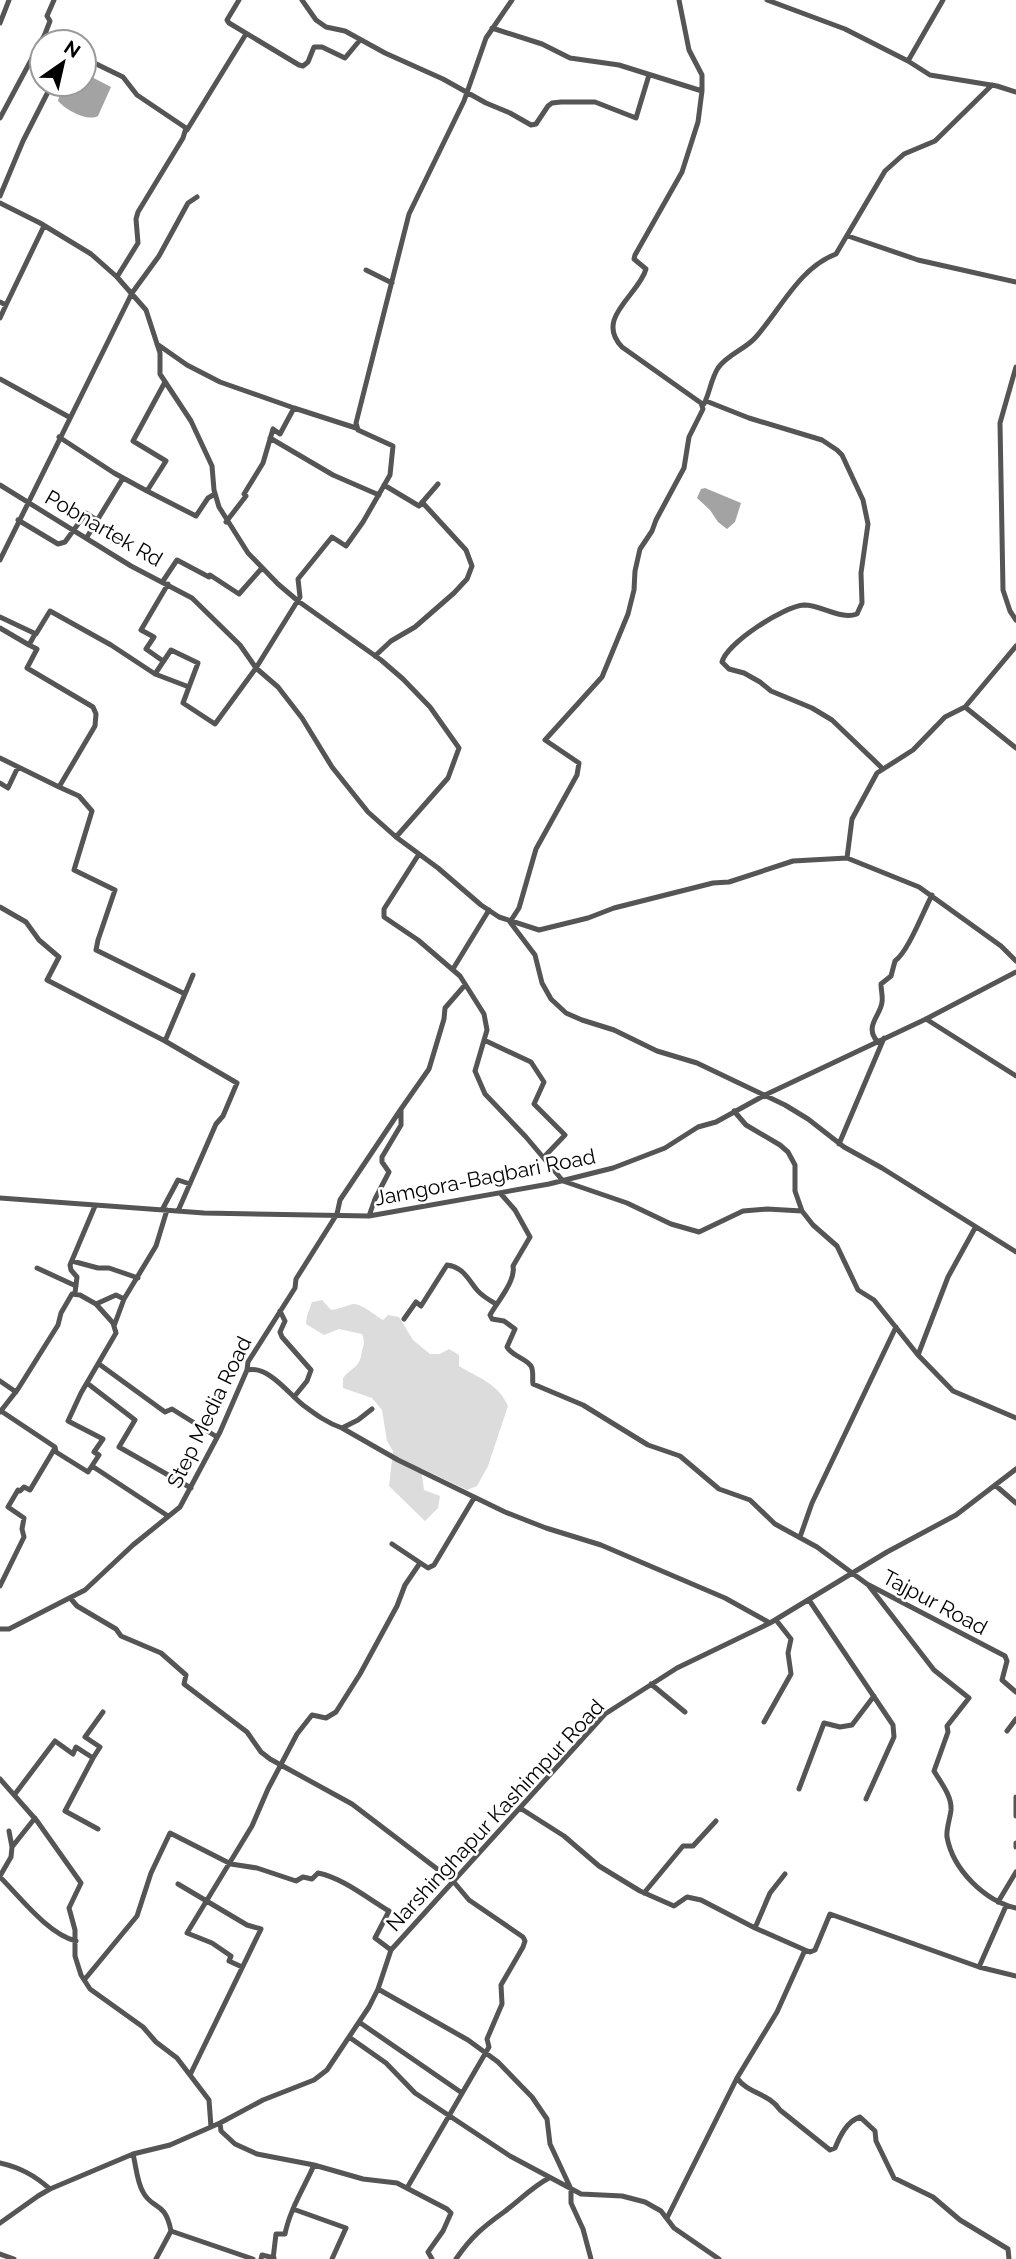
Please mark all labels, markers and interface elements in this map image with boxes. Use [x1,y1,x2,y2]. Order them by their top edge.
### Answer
north arrow [28,28,98,98]
text: N [60,36,85,62]
street label: Pobnartek Rd [41,484,167,572]
street label: Jamgora-Bagbari Road [373,1143,597,1211]
street label: Step Media Road [162,1332,256,1492]
street label: Tajpur Road [878,1564,992,1640]
street label: Narshinghapur Kashimpur Road [381,1694,609,1936]

